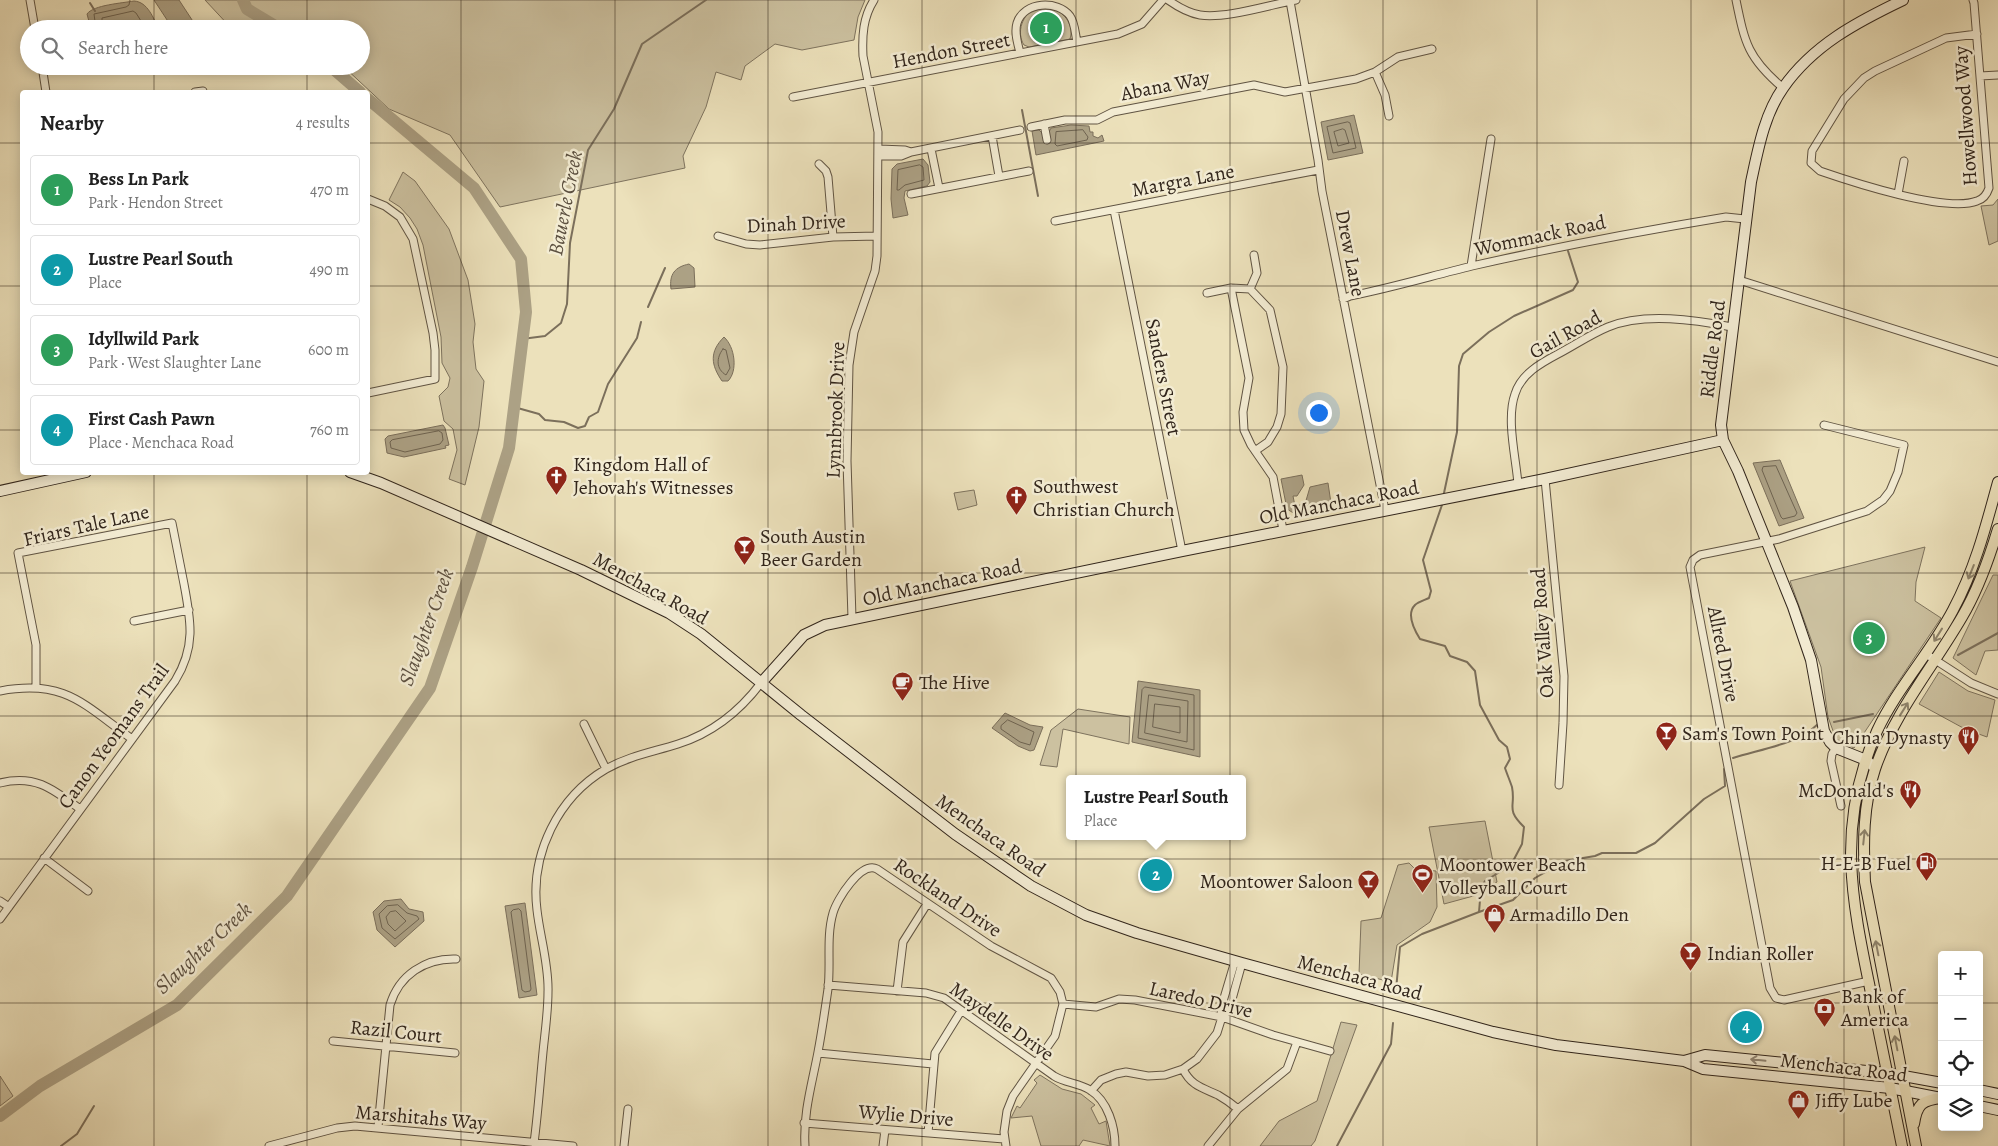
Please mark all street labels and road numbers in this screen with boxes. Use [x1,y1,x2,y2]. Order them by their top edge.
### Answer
street label: Hendon Street [890,26,1013,75]
street label: Howellwood Way [1947,44,1984,187]
street label: Abana Way [1117,63,1213,108]
street label: Margra Lane [1130,157,1237,204]
street label: Dinah Drive [746,207,846,240]
street label: Drew Lane [1329,207,1372,299]
street label: Wommack Road [1471,208,1609,263]
street label: Riddle Road [1693,298,1732,400]
street label: Gail Road [1524,303,1606,365]
street label: Sanders Street [1139,316,1188,438]
street label: Lynnbrook Drive [820,341,851,479]
street label: Old Manchaca Road [1257,474,1421,531]
street label: Friars Tale Lane [20,498,152,553]
street label: Menchaca Road [588,546,714,631]
street label: Old Manchaca Road [860,552,1024,613]
street label: Oak Valley Road [1524,567,1561,699]
street label: Allred Drive [1701,603,1746,704]
street label: Canon Yeomans Trail [52,658,175,814]
street label: Menchaca Road [930,788,1051,883]
street label: Rockland Drive [888,851,1007,944]
street label: Menchaca Road [1294,948,1426,1007]
street label: Laredo Drive [1146,974,1255,1025]
street label: Maydelle Drive [944,975,1059,1067]
street label: Razil Court [349,1013,443,1050]
street label: Menchaca Road [1779,1046,1909,1089]
street label: Marshitahs Way [354,1098,489,1137]
street label: Wylie Drive [856,1098,955,1133]

